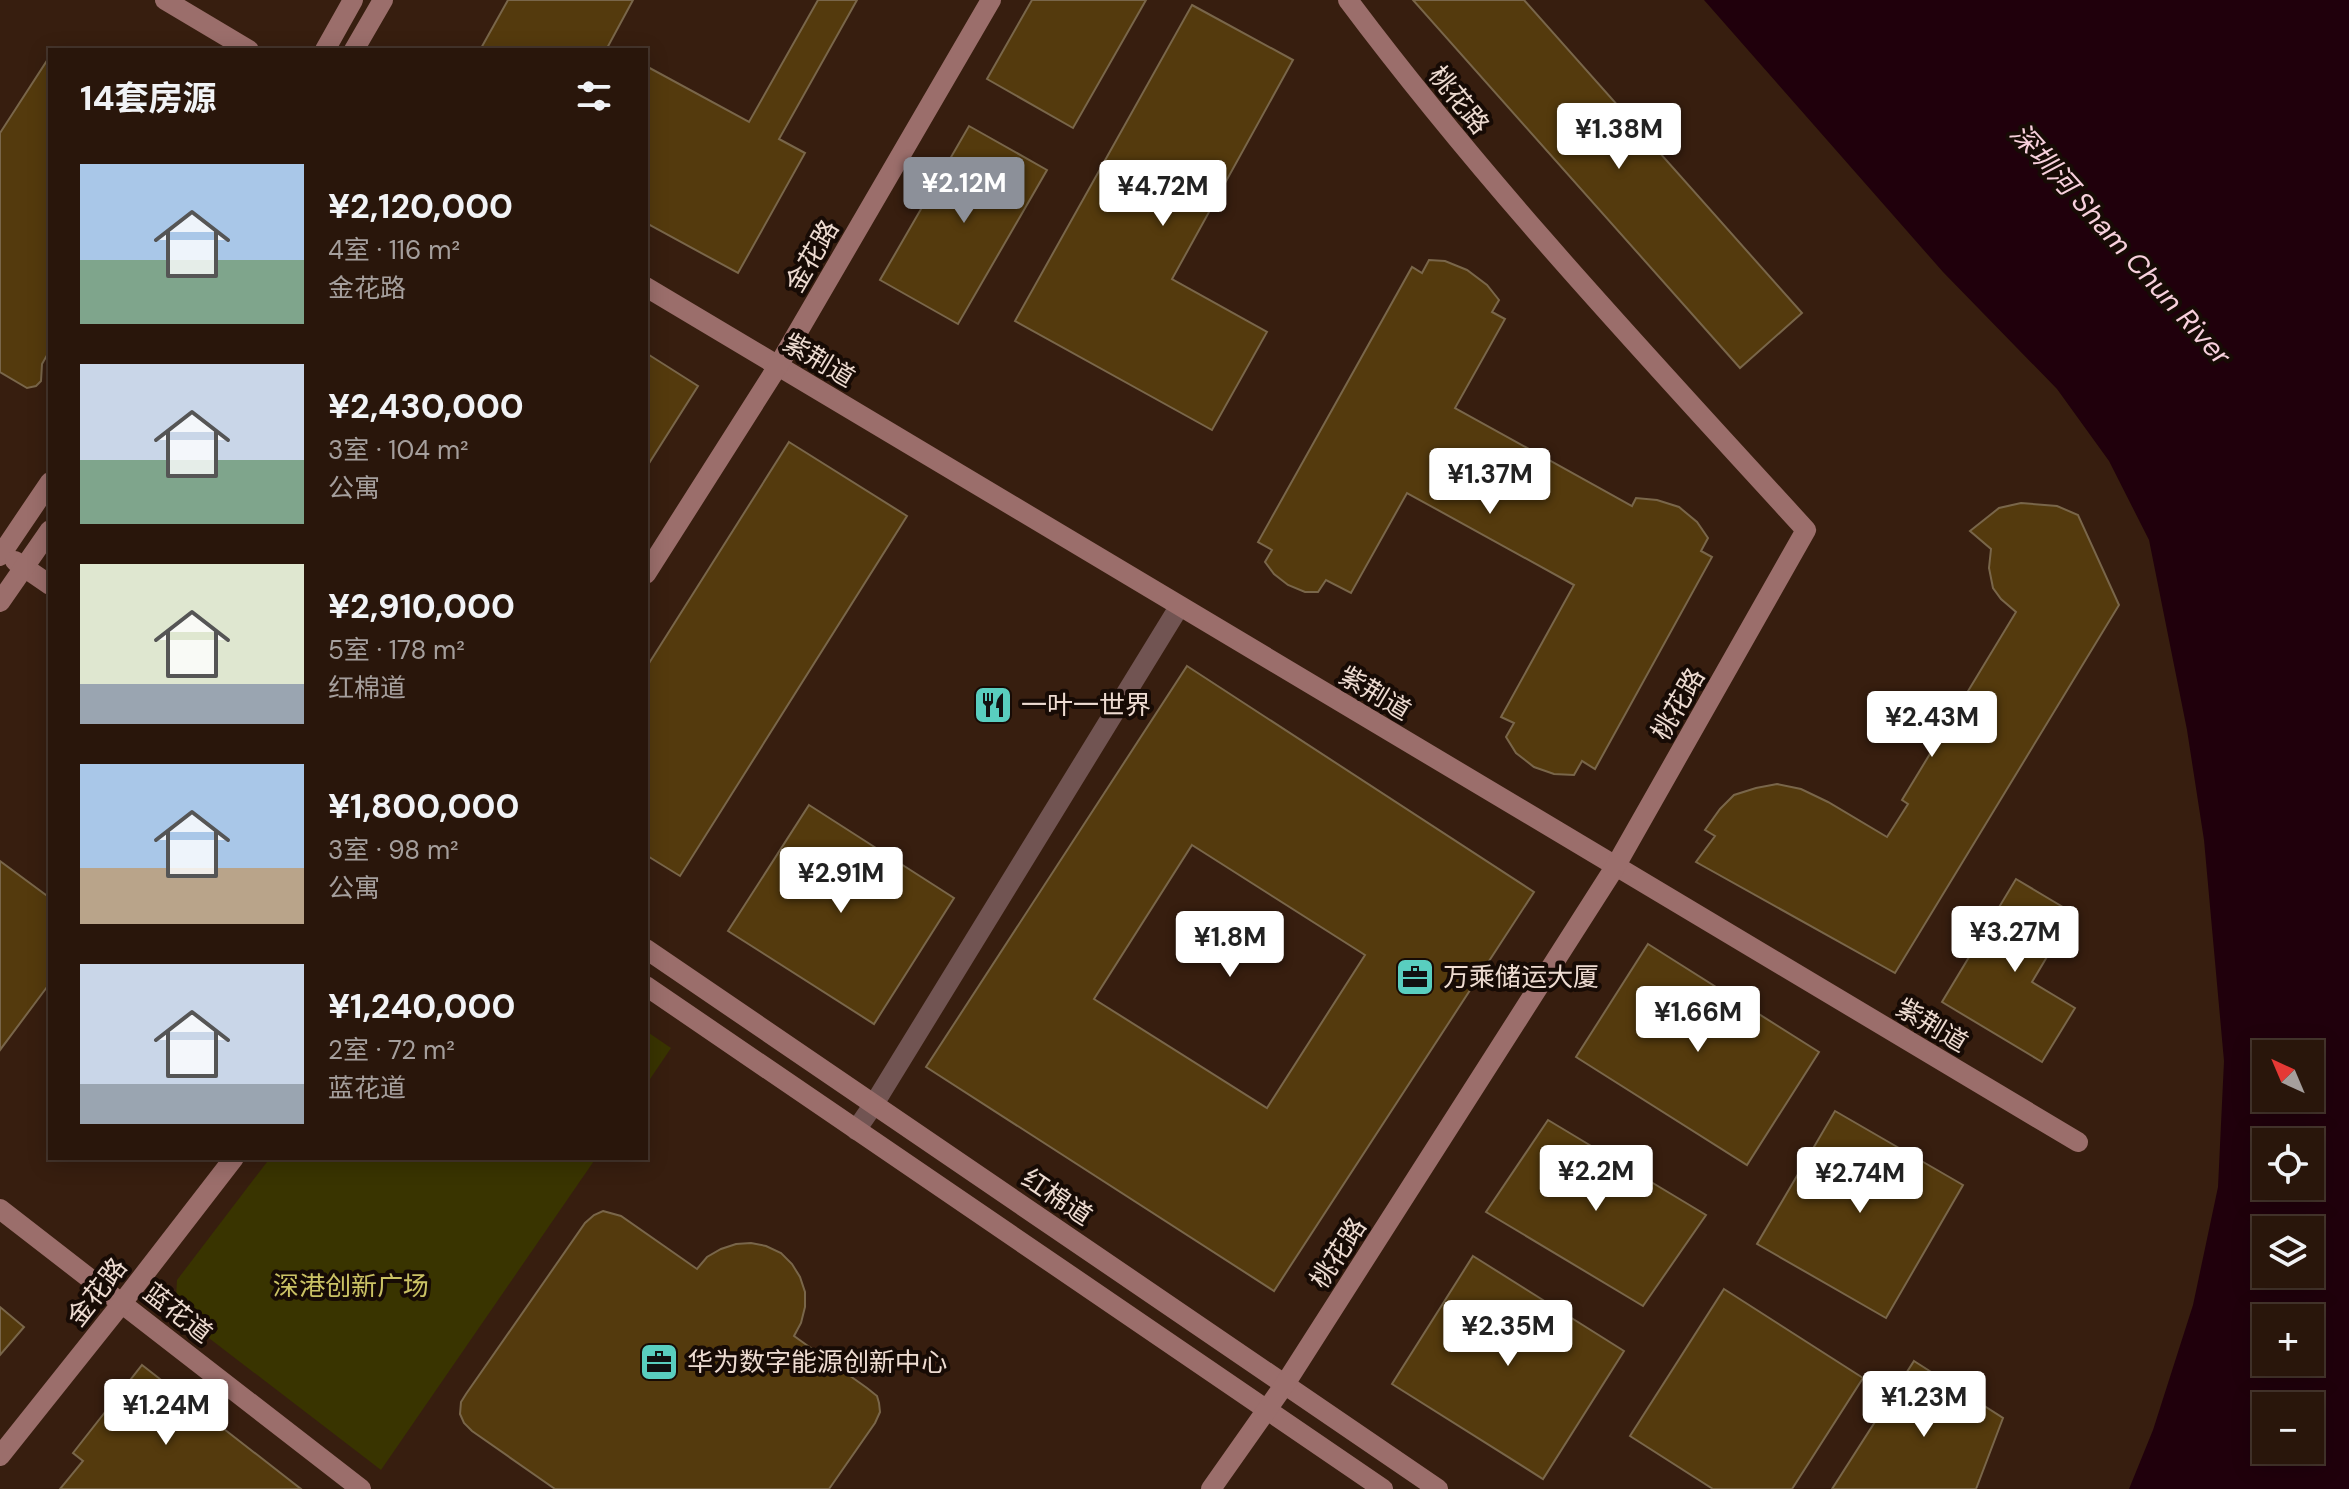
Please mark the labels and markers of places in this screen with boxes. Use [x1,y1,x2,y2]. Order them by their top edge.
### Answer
pin: ¥1.38M [1554,103,1684,171]
pin: ¥2.12M [899,157,1029,225]
pin: ¥4.72M [1098,160,1228,228]
pin: ¥1.37M [1425,448,1555,516]
restaurant icon: 一叶一世界 [972,684,1014,726]
place label: 一叶一世界 [1021,688,1151,722]
pin: ¥2.43M [1867,691,1997,759]
pin: ¥2.91M [776,847,906,915]
pin: ¥3.27M [1950,906,2080,974]
pin: ¥1.8M [1174,911,1286,979]
office icon: 万乘储运大厦 [1394,956,1436,998]
place label: 万乘储运大厦 [1443,960,1599,994]
pin: ¥1.66M [1633,986,1763,1054]
pin: ¥2.2M [1540,1145,1652,1213]
pin: ¥2.74M [1795,1147,1925,1215]
pin: ¥2.35M [1443,1300,1573,1368]
office icon: 华为数字能源创新中心 [638,1341,680,1383]
place label: 华为数字能源创新中心 [687,1345,947,1379]
pin: ¥1.23M [1859,1371,1989,1439]
pin: ¥1.24M [101,1379,231,1447]

